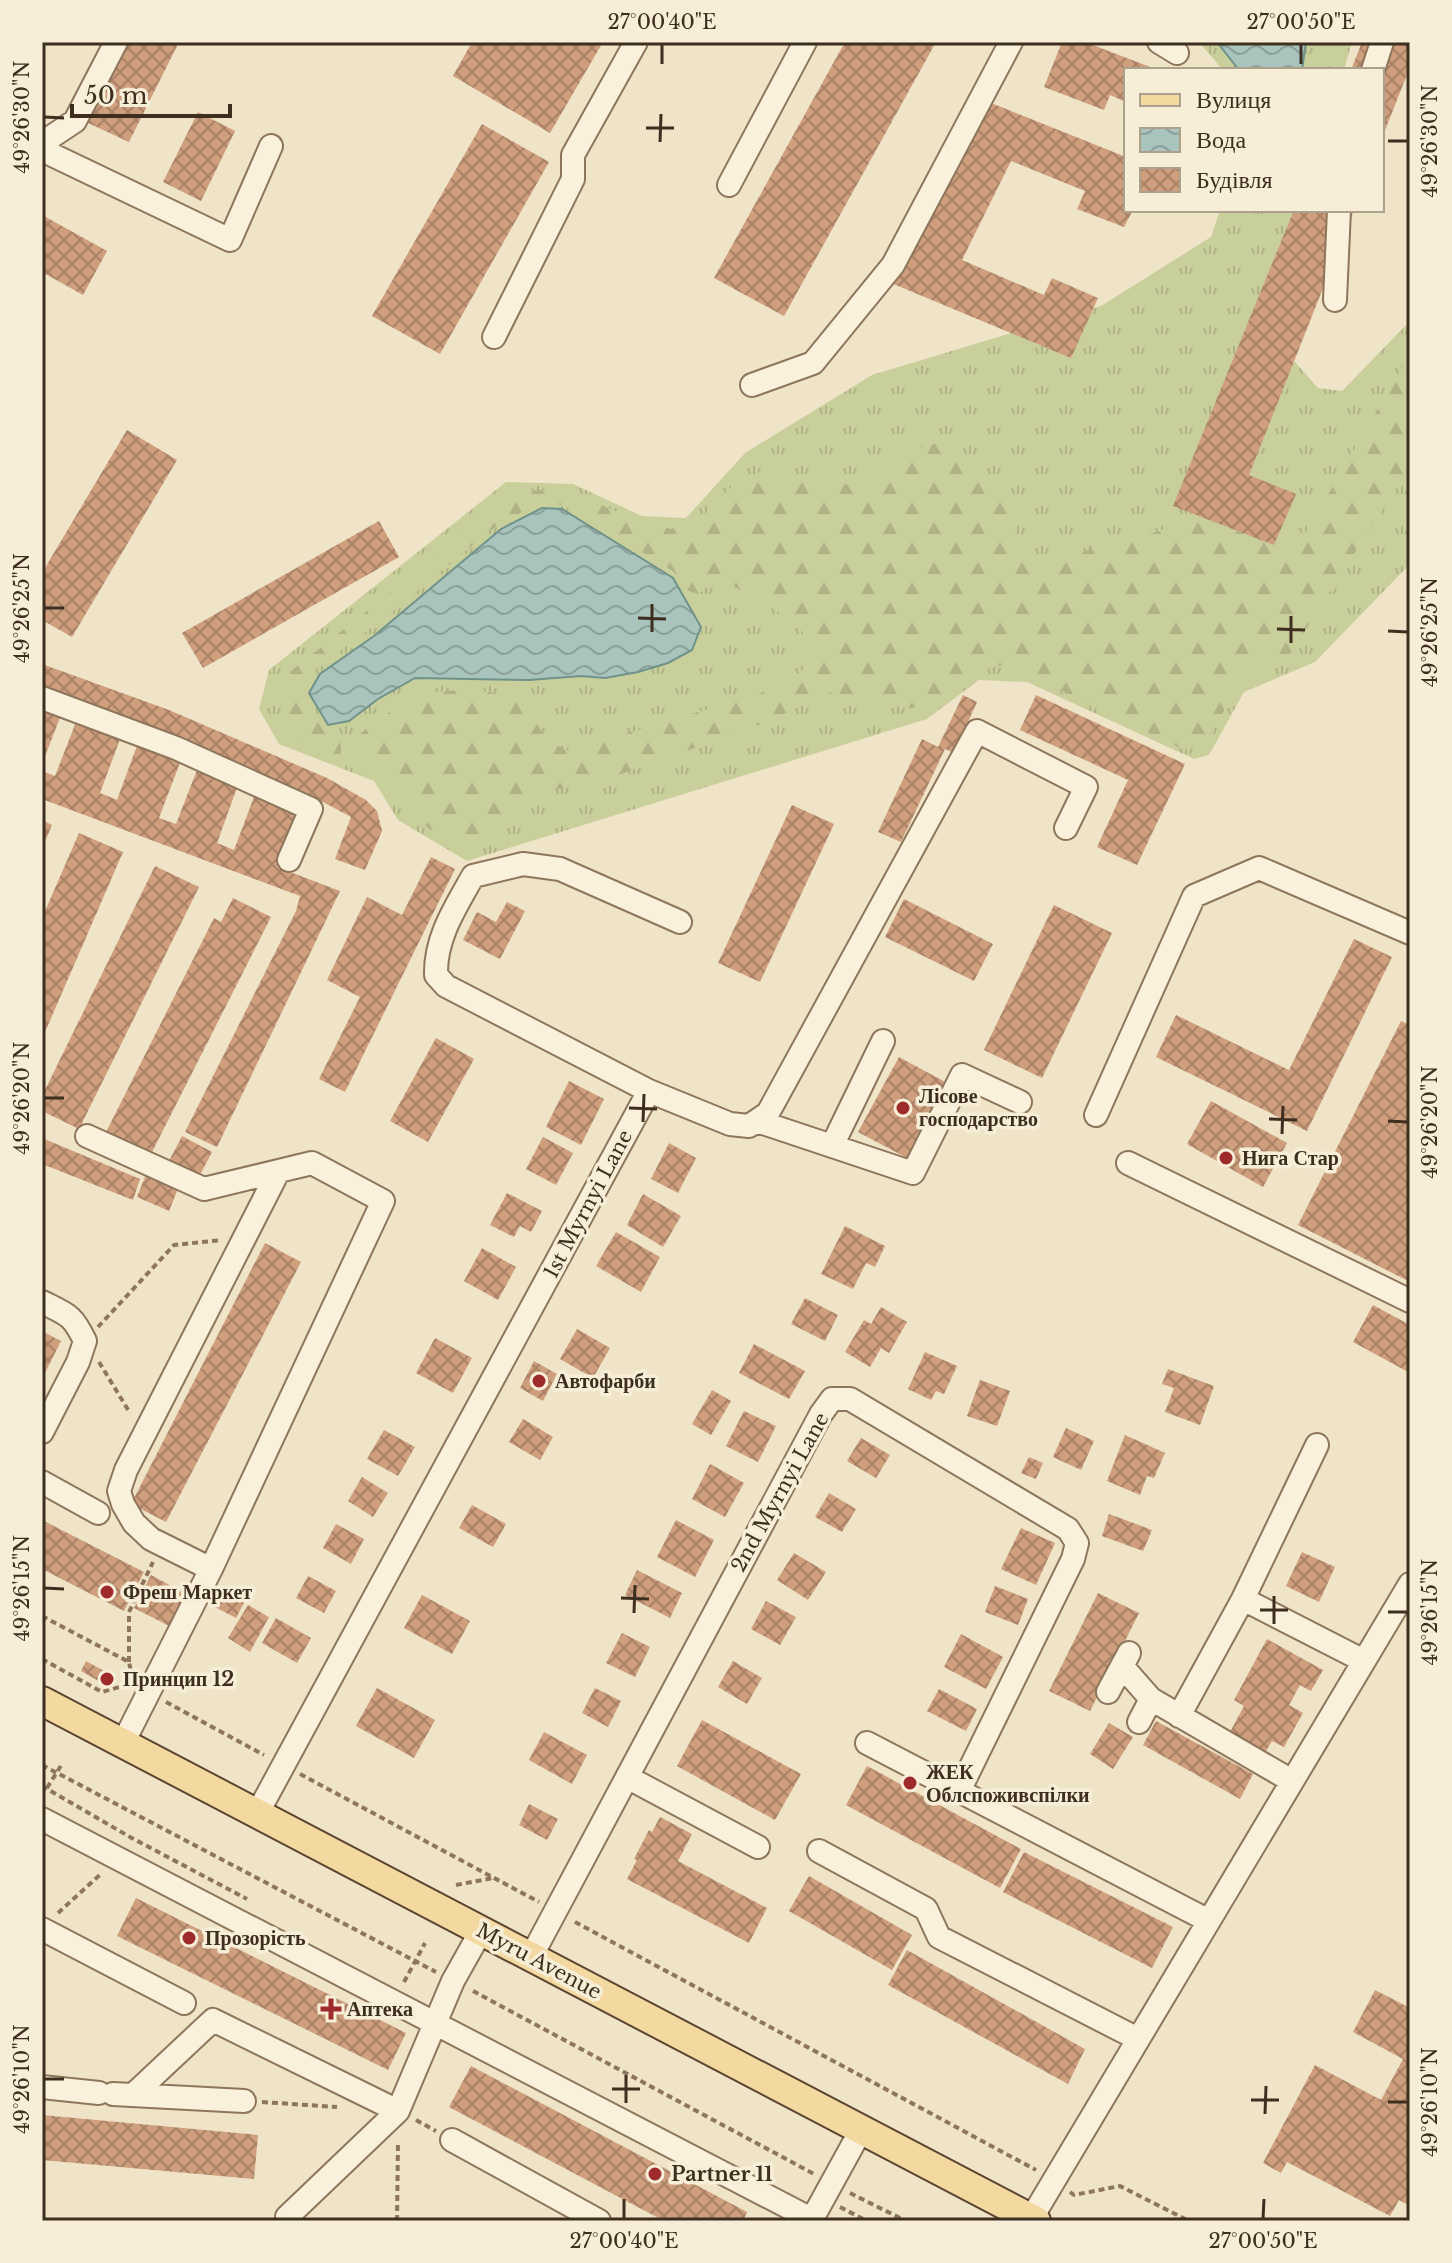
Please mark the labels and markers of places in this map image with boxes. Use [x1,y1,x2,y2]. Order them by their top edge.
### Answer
place label: Лісове господарство [919,1084,1038,1131]
marker: Лісове господарство [894,1099,912,1117]
place label: Нига Стар [1242,1146,1339,1170]
marker: Нига Стар [1217,1149,1235,1167]
place label: Автофарби [555,1369,656,1393]
marker: Автофарби [530,1372,548,1390]
place label: Фреш Маркет [123,1580,252,1604]
marker: Фреш Маркет [98,1583,116,1601]
place label: Принцип 12 [123,1667,234,1691]
marker: Принцип 12 [98,1670,116,1688]
place label: ЖЕК Облспоживспілки [926,1760,1089,1807]
marker: ЖЕК Облспоживспілки [901,1774,919,1792]
place label: Прозорість [205,1926,306,1950]
marker: Прозорість [180,1929,198,1947]
place label: Аптека [347,1997,413,2021]
marker: Аптека [322,2000,340,2018]
place label: Partner 11 [671,2162,773,2186]
marker: Partner 11 [646,2165,664,2183]

